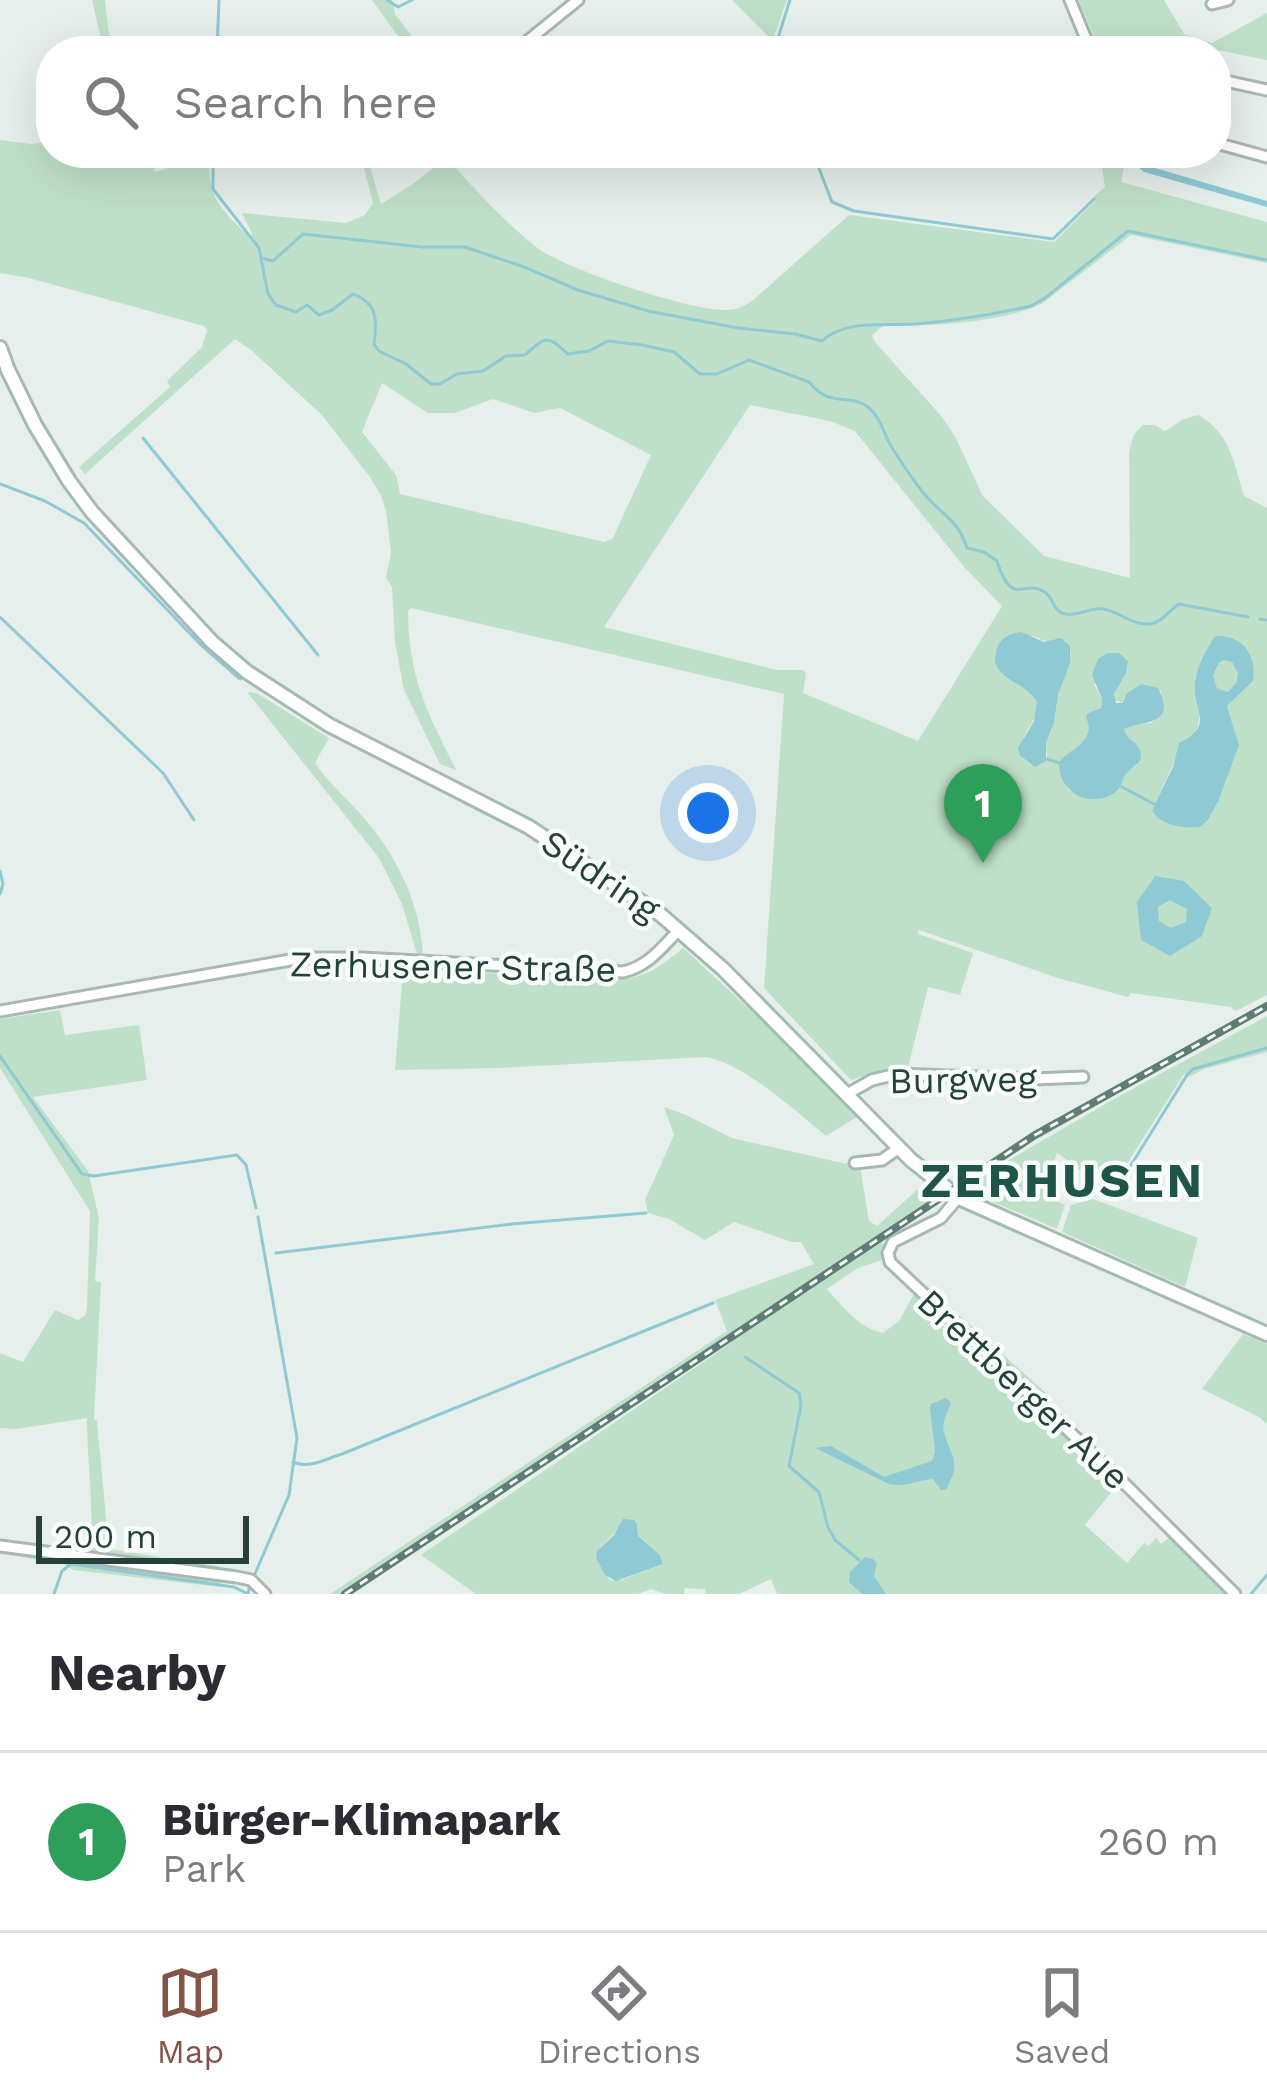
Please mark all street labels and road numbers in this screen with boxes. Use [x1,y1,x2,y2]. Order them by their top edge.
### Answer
street label: Südring [533,821,668,931]
street label: Zerhusener Straße [289,943,617,991]
street label: Burgweg [889,1058,1038,1102]
street label: Brettberger Aue [909,1281,1138,1498]

